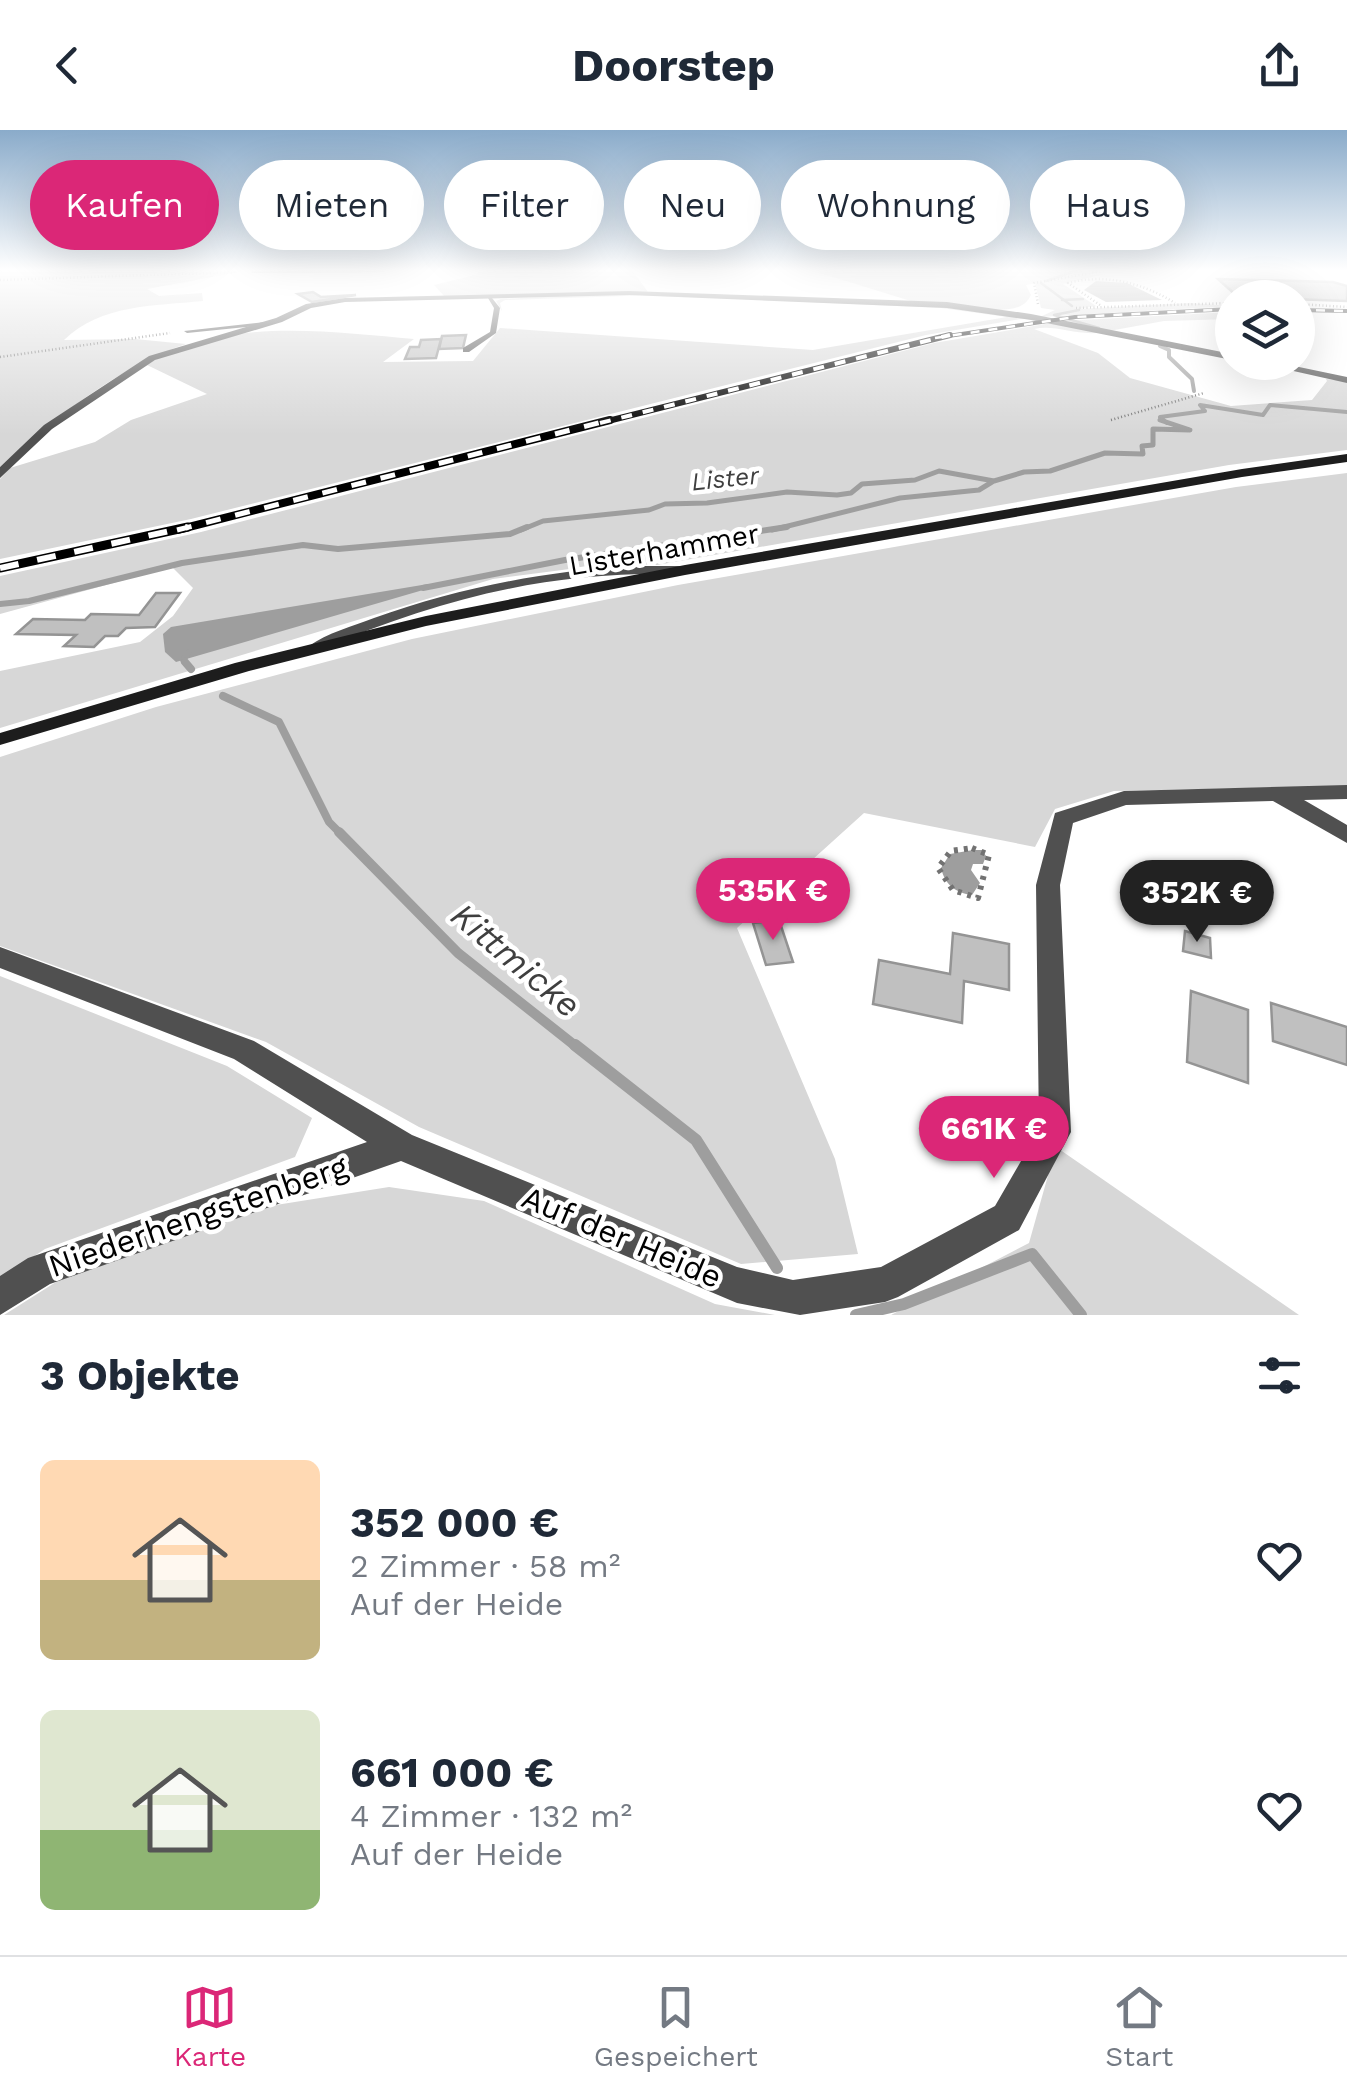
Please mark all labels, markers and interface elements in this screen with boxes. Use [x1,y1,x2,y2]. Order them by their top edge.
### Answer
icon: back [40,38,95,93]
icon: share [1252,38,1307,93]
text: Doorstep [572,39,775,92]
chip: Kaufen [30,160,219,250]
chip: Mieten [239,160,424,250]
chip: Filter [444,160,604,250]
chip: Neu [624,160,761,250]
chip: Wohnung [781,160,1010,250]
chip: Haus [1030,160,1185,250]
map controls [1215,280,1315,380]
button: layers [1215,280,1315,380]
water label: Lister [690,460,762,496]
street label: Listerhammer [566,517,762,582]
pin: 535K € [692,858,854,943]
pin: 352K € [1116,860,1278,945]
text: 535K € [718,871,828,909]
text: 352K € [1142,873,1252,911]
water label: Kittmicke [443,894,589,1026]
pin: 661K € [913,1096,1075,1181]
text: 661K € [941,1109,1047,1147]
street label: Niederhengstenberg [44,1147,353,1285]
street label: Auf der Heide [516,1178,728,1296]
icon: filters [1252,1348,1307,1403]
text: 3 Objekte [40,1351,239,1400]
text: 352 000 € [350,1498,559,1547]
icon: home [120,1500,240,1620]
icon: heart [1252,1533,1307,1588]
text: 2 Zimmer · 58 m² [350,1547,621,1585]
text: Auf der Heide [350,1585,563,1623]
text: 661 000 € [350,1748,554,1797]
icon: home [120,1750,240,1870]
icon: heart [1252,1783,1307,1838]
text: 4 Zimmer · 132 m² [350,1797,632,1835]
text: Auf der Heide [350,1835,563,1873]
tab: Karte [174,1980,246,2073]
tab: Gespeichert [594,1980,758,2073]
tab: Start [1105,1980,1173,2073]

